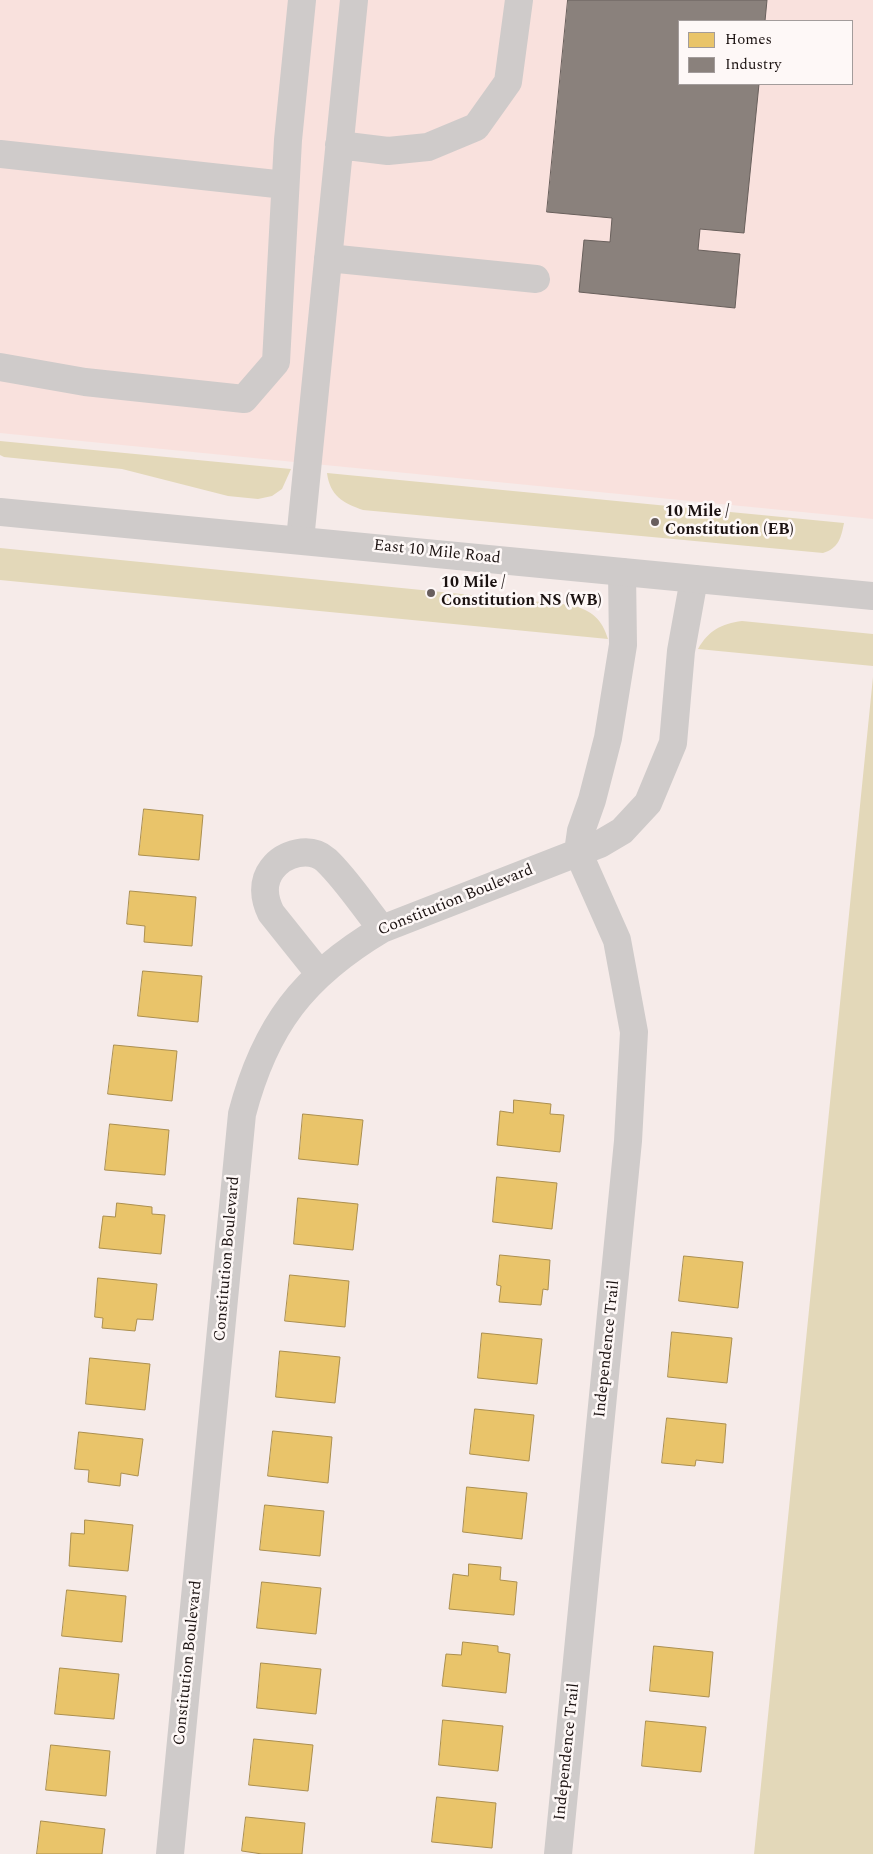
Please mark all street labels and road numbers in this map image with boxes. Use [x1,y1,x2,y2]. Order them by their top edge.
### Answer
street label: East 10 Mile Road [373,537,501,569]
street label: Constitution Boulevard [376,861,536,941]
street label: Constitution Boulevard [211,1176,245,1342]
street label: Independence Trail [591,1279,625,1419]
street label: Constitution Boulevard [171,1580,207,1746]
street label: Independence Trail [551,1682,585,1822]

